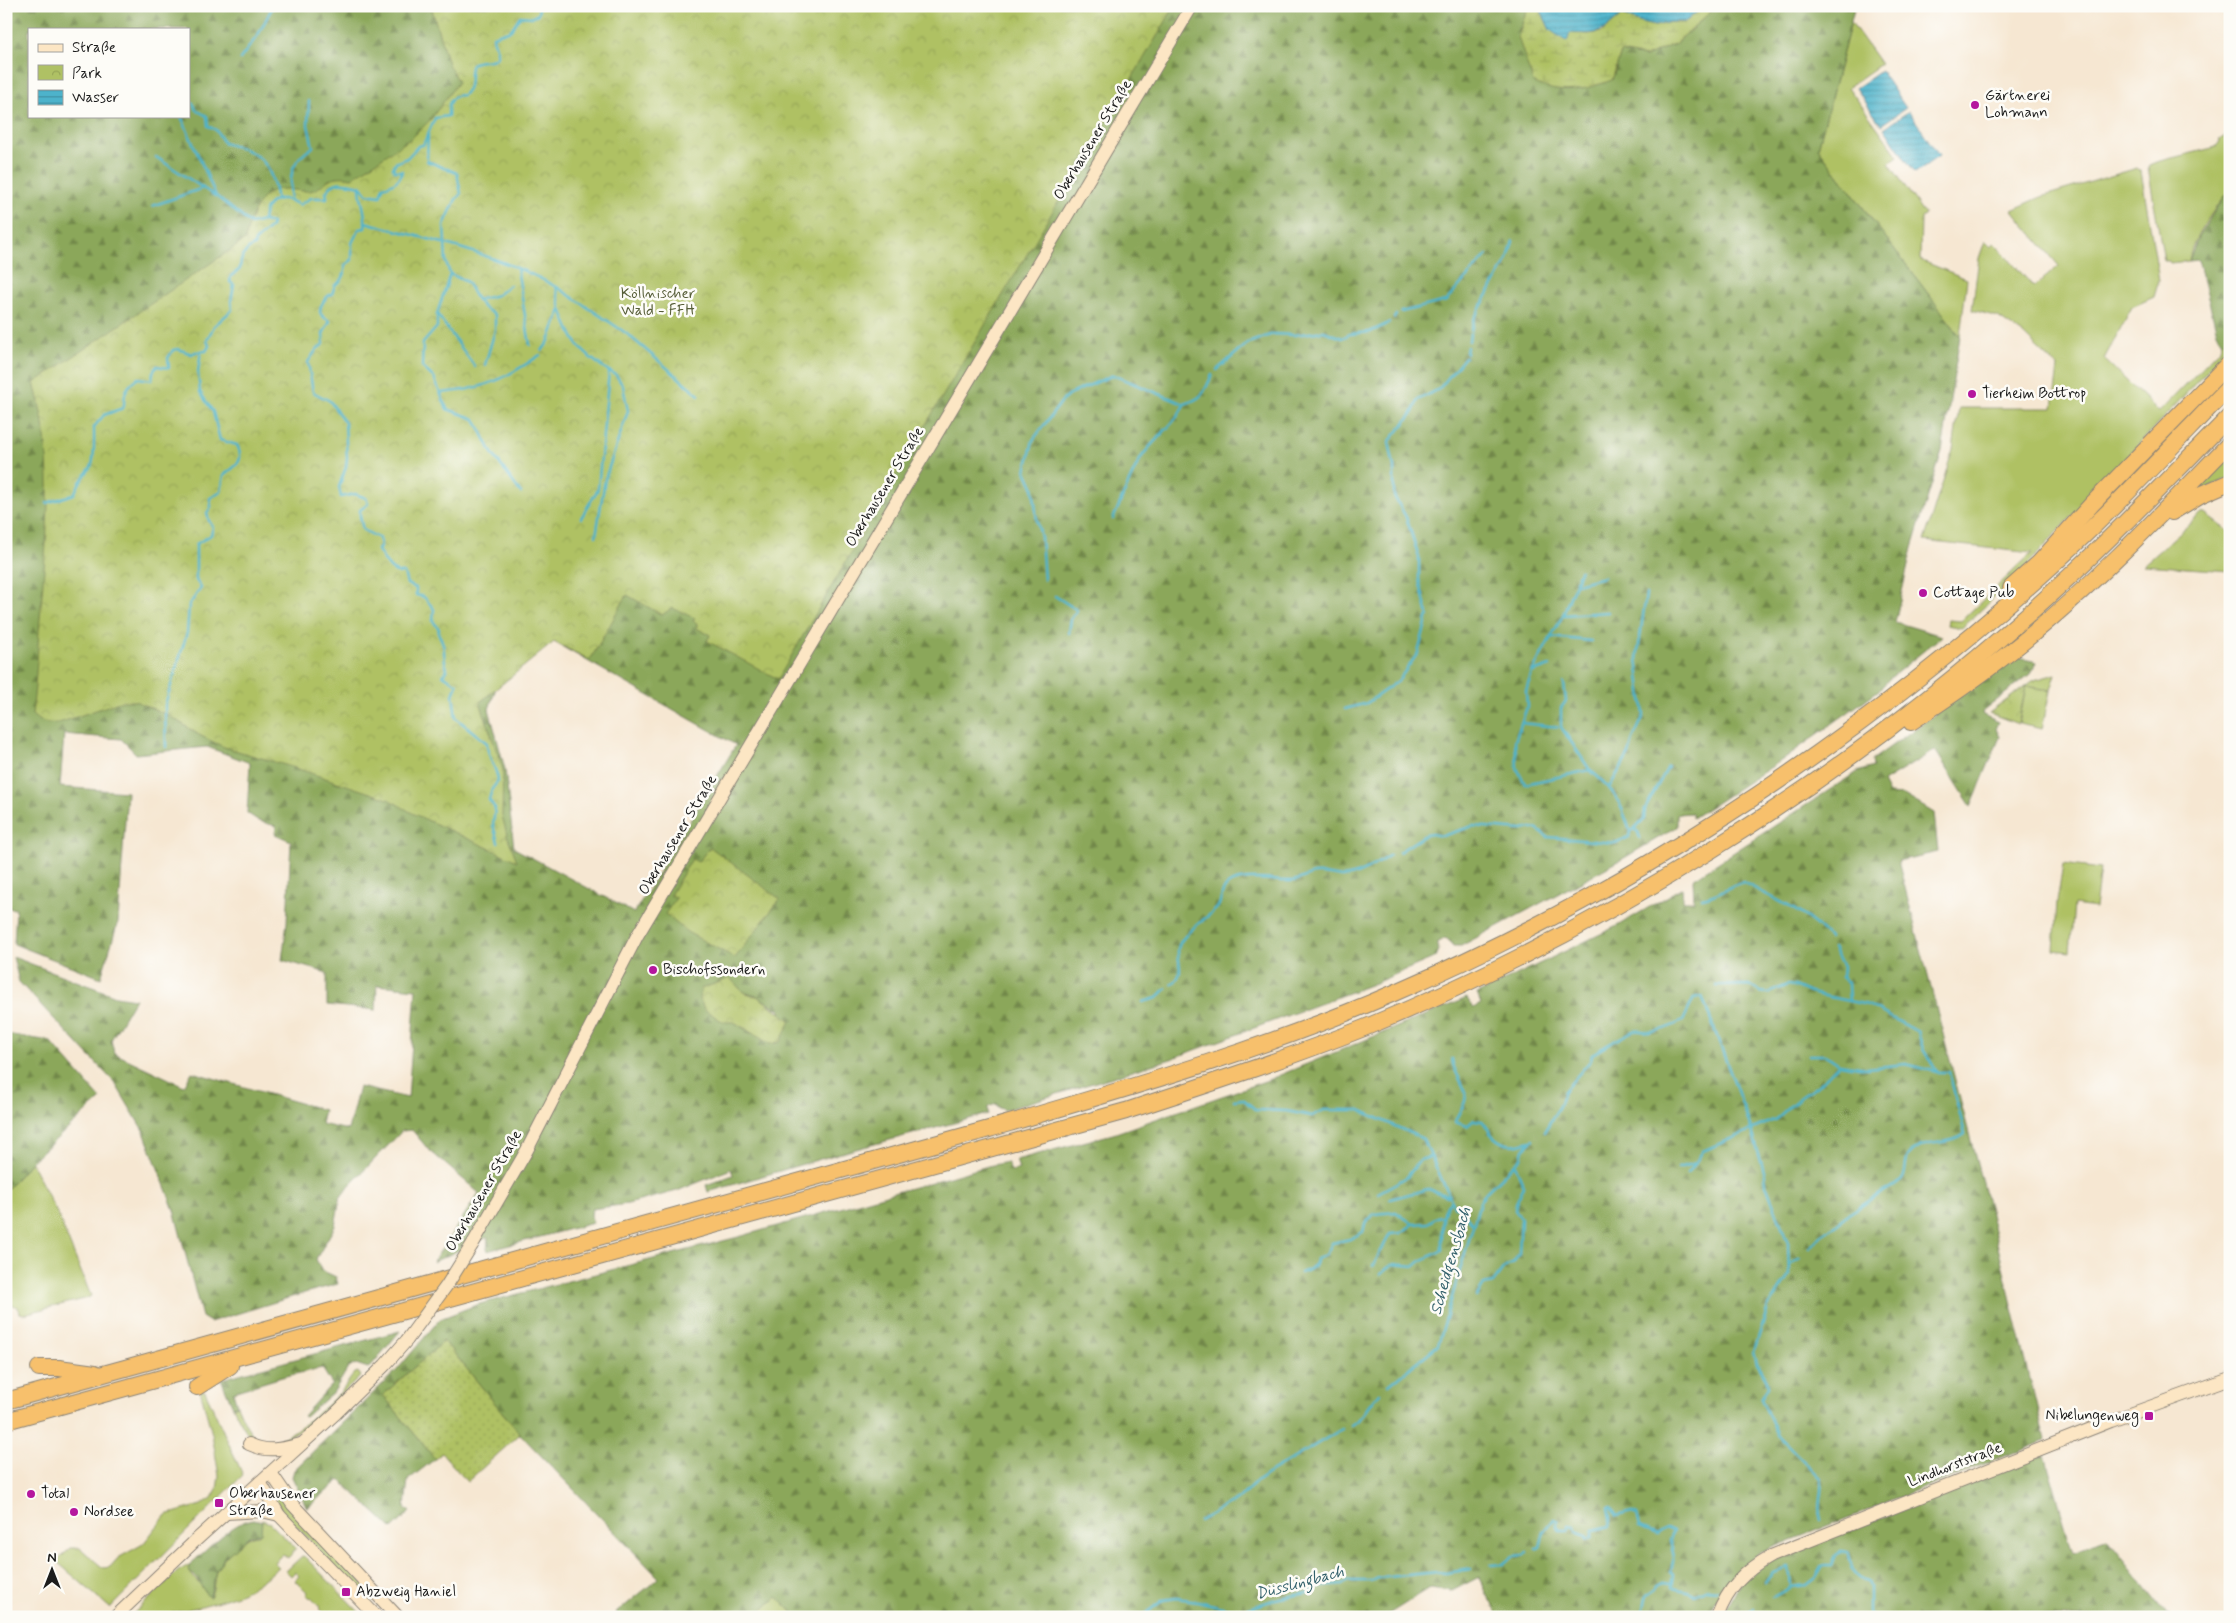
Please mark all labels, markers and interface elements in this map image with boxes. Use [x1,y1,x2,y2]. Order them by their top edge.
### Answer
legend [28,28,190,118]
text: Straße [72,38,116,58]
text: Park [72,64,102,84]
street label: Oberhausener Straße [1049,76,1137,204]
place label: Gärtnerei Lohmann [1985,86,2050,123]
text: Wasser [72,88,119,108]
marker: Gärtnerei Lohmann [1969,99,1981,111]
park label: Köllnischer Wald - FFH [621,284,695,321]
place label: Tierheim Bottrop [1982,384,2086,404]
marker: Tierheim Bottrop [1966,388,1978,400]
street label: Oberhausener Straße [841,423,929,551]
place label: Cottage Pub [1933,583,2014,603]
marker: Cottage Pub [1917,587,1929,599]
street label: Oberhausener Straße [634,771,722,899]
place label: Bischofssondern [663,960,765,980]
marker: Bischofssondern [647,964,659,976]
street label: Oberhausener Straße [441,1127,527,1255]
water label: Scheidgensbach [1426,1205,1478,1318]
place label: Nibelungenweg [2046,1406,2139,1427]
marker: Nibelungenweg [2143,1410,2155,1422]
street label: Lindhorststraße [1905,1438,2005,1492]
place label: Total [41,1484,69,1504]
place label: Oberhausener Straße [229,1484,316,1521]
marker: Total [25,1488,37,1500]
marker: Oberhausener Straße [213,1497,225,1509]
place label: Nordsee [84,1502,134,1522]
marker: Nordsee [68,1506,80,1518]
north arrow [28,1546,78,1596]
text: N [47,1549,57,1567]
water label: Düsslingbach [1254,1561,1347,1607]
place label: Abzweig Haniel [356,1582,456,1602]
marker: Abzweig Haniel [340,1586,352,1598]

